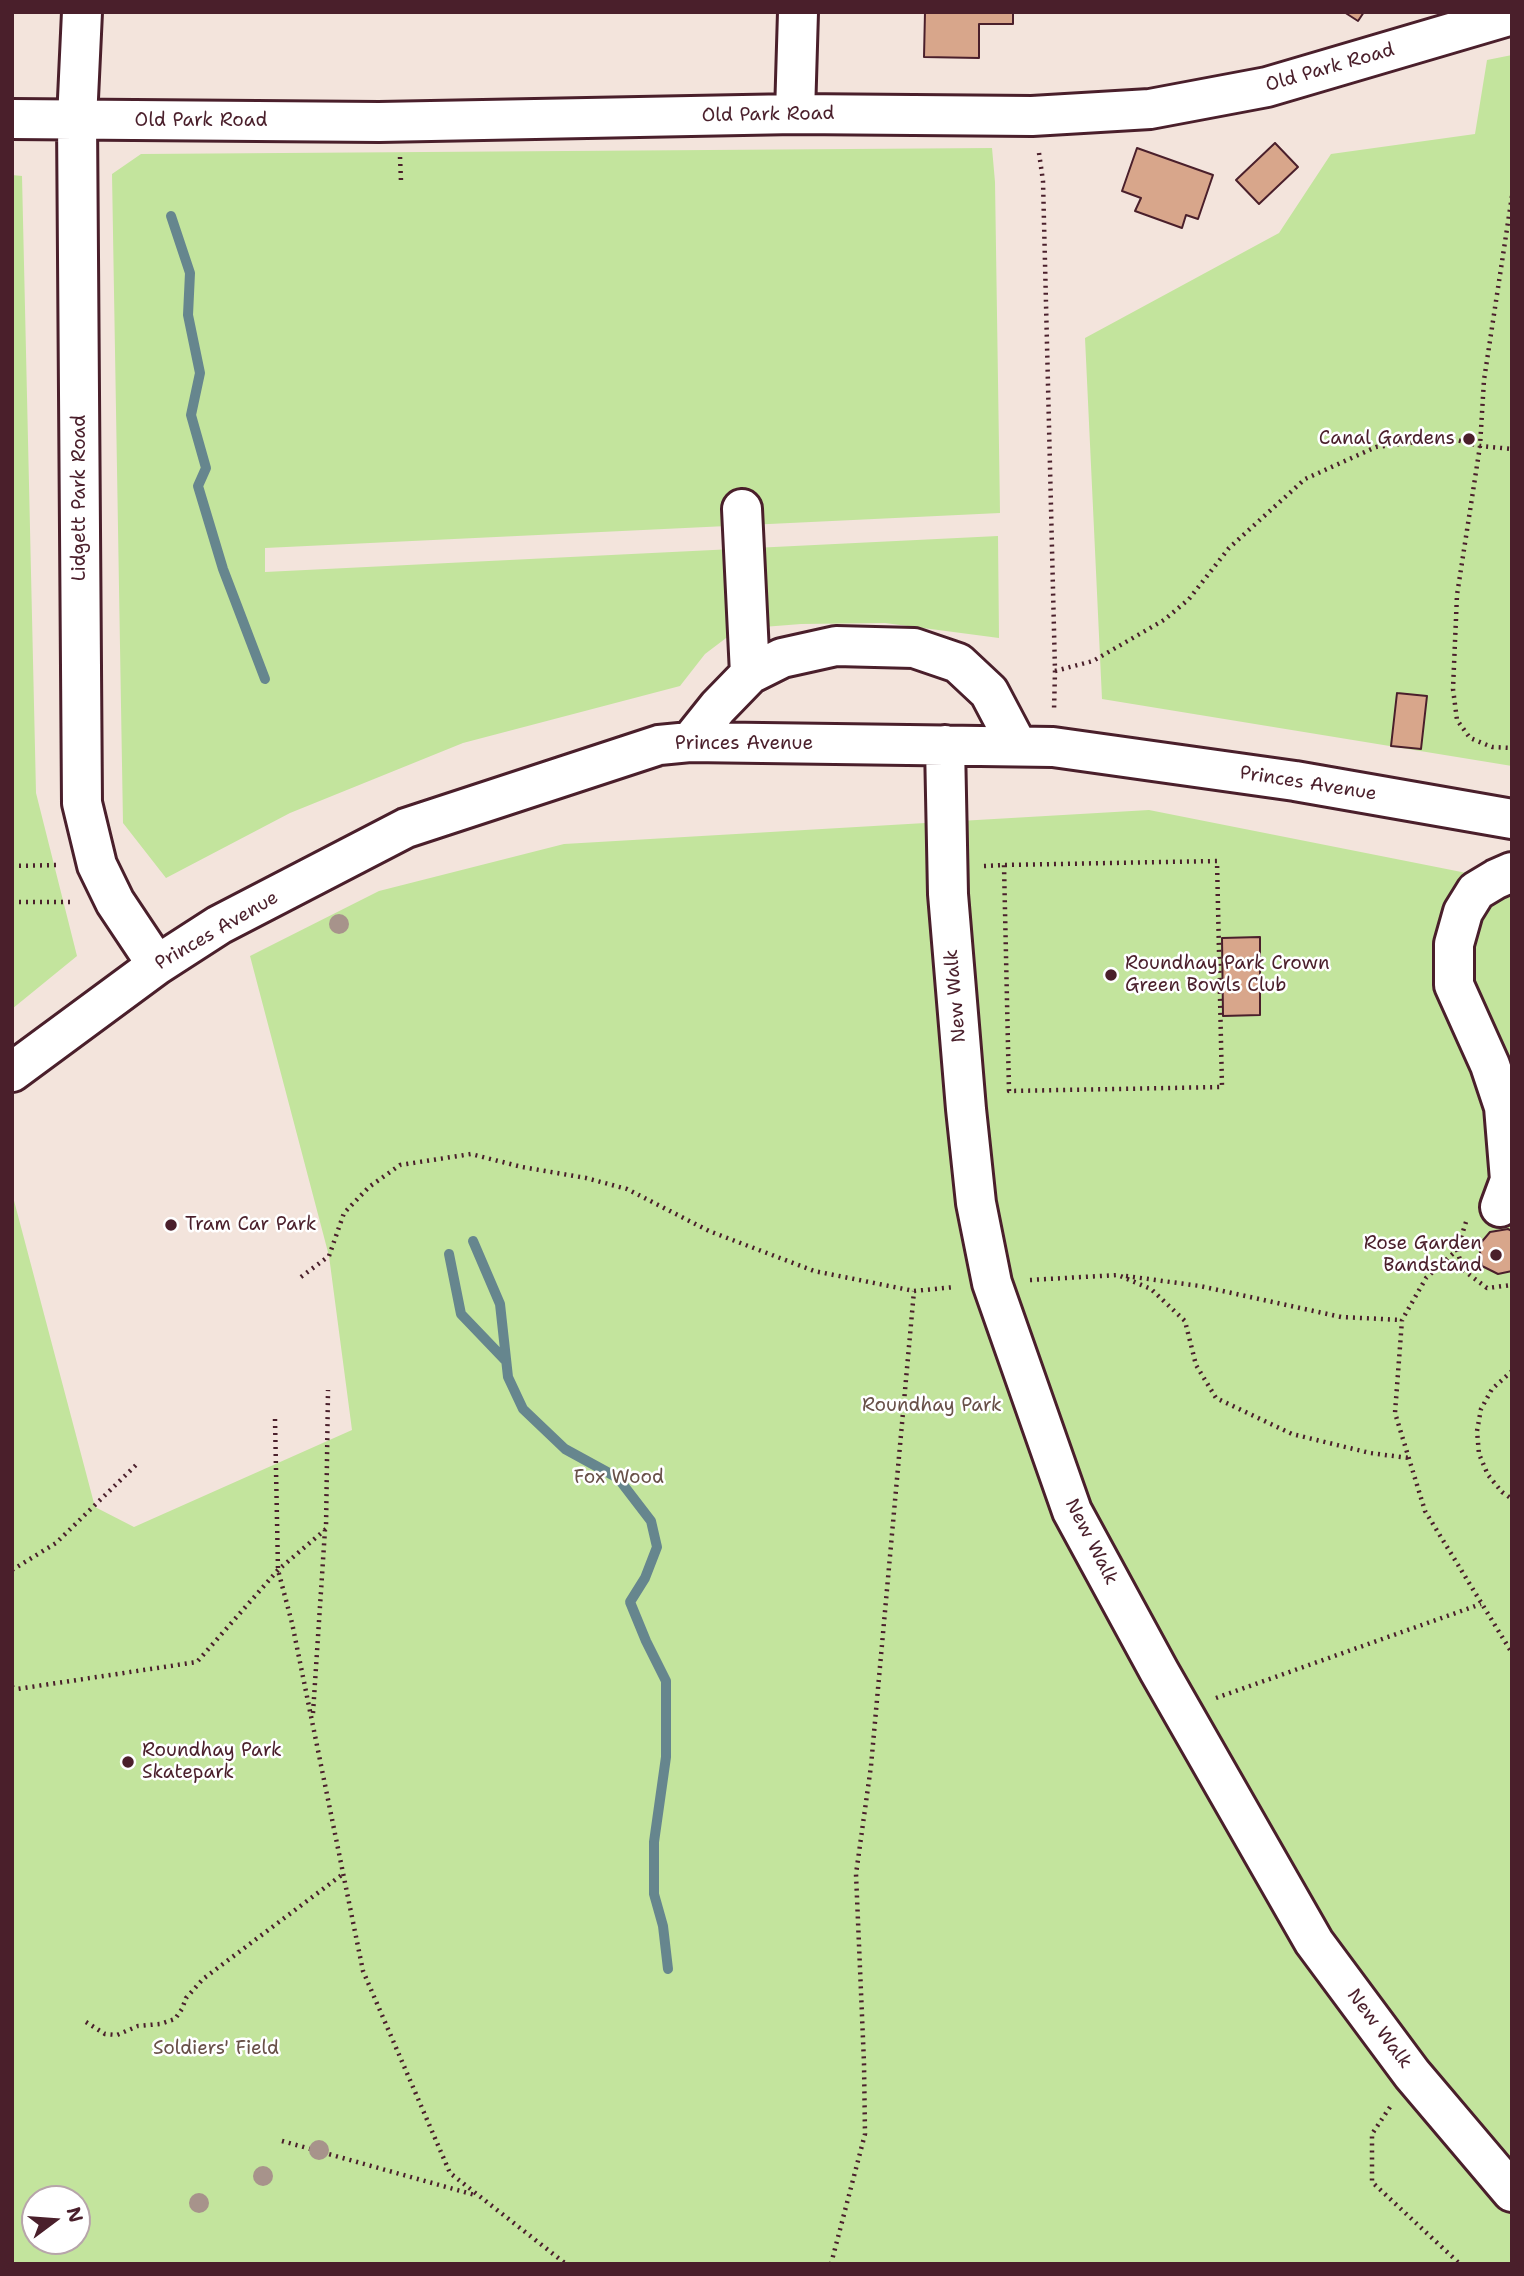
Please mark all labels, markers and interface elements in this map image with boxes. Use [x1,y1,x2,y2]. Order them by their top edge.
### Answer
street label: Old Park Road [1263,39,1397,97]
street label: Old Park Road [701,102,835,128]
street label: Old Park Road [135,110,267,132]
street label: Lidgett Park Road [69,415,91,581]
place label: Canal Gardens [1319,428,1455,450]
marker: Canal Gardens [1461,431,1477,447]
street label: Princes Avenue [675,733,813,755]
street label: Princes Avenue [1238,762,1378,806]
street label: Princes Avenue [151,887,283,975]
street label: New Walk [941,948,971,1044]
place label: Roundhay Park Crown Green Bowls Club [1125,953,1330,997]
marker: Roundhay Park Crown Green Bowls Club [1103,967,1119,983]
place label: Tram Car Park [185,1214,317,1236]
marker: Tram Car Park [163,1217,179,1233]
place label: Rose Garden Bandstand [1364,1233,1482,1277]
marker: Rose Garden Bandstand [1488,1247,1504,1263]
park label: Roundhay Park [862,1395,1002,1417]
park label: Fox Wood [574,1467,664,1489]
street label: New Walk [1060,1495,1122,1589]
place label: Roundhay Park Skatepark [142,1740,282,1784]
marker: Roundhay Park Skatepark [120,1754,136,1770]
street label: New Walk [1342,1985,1416,2073]
park label: Soldiers' Field [153,2038,279,2060]
north arrow [21,2185,91,2255]
text: N [61,2204,89,2225]

